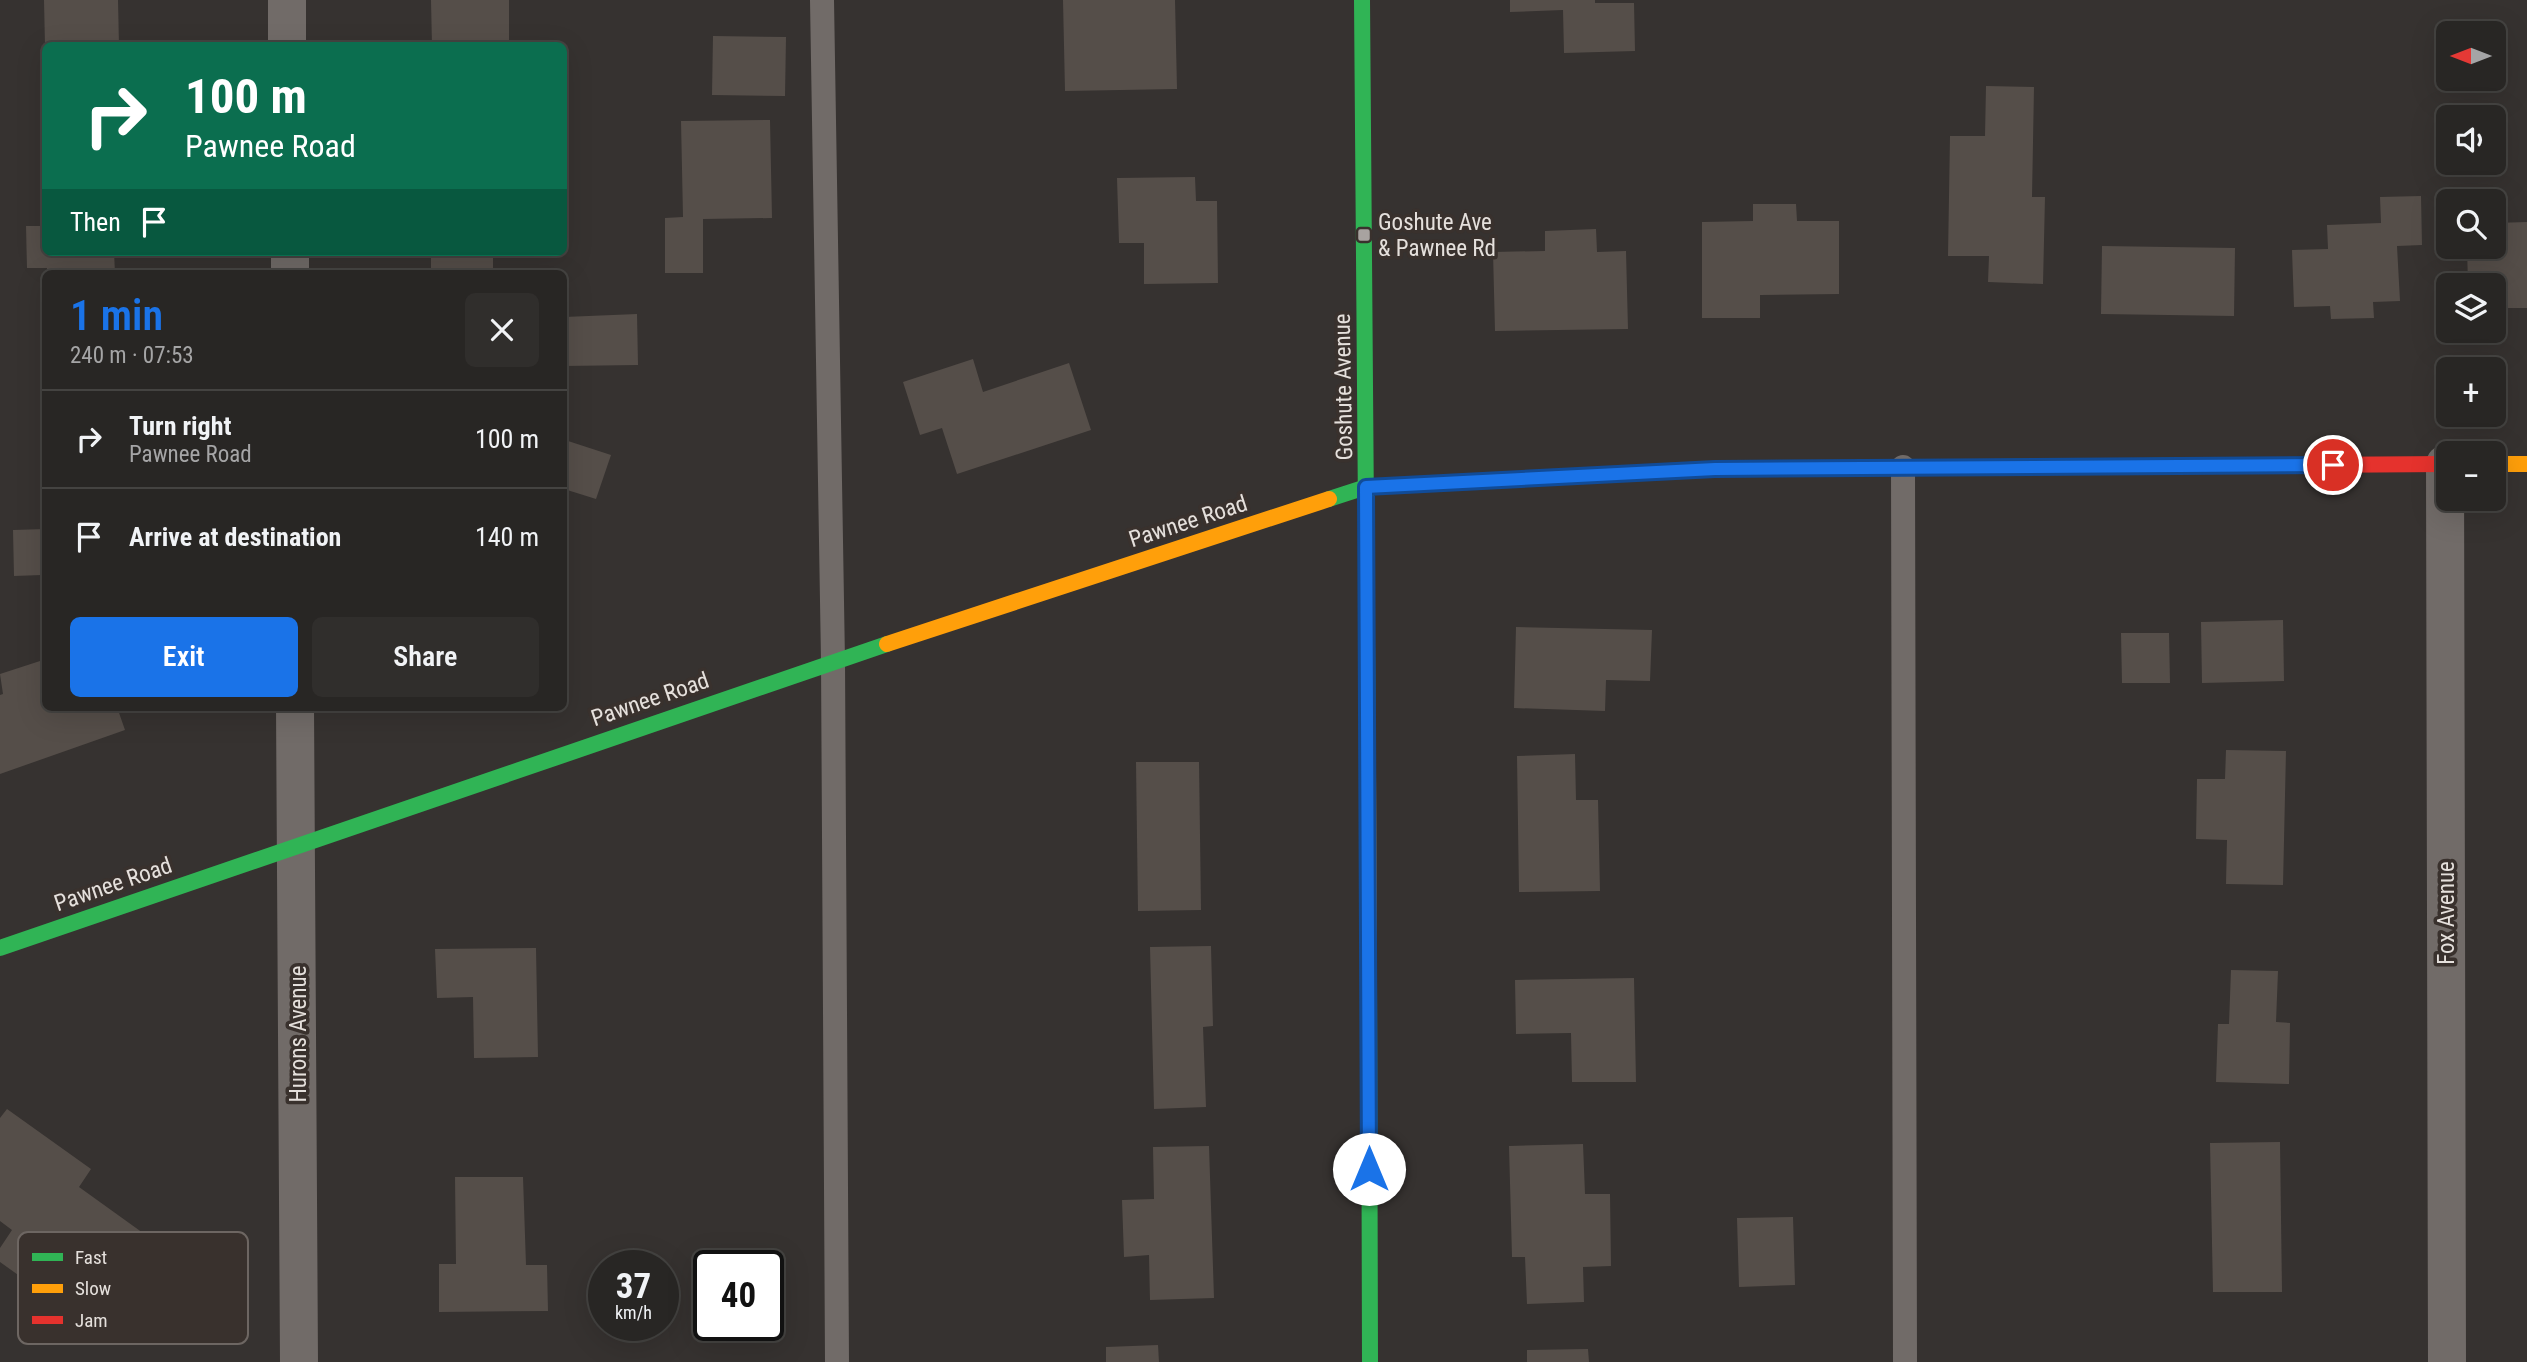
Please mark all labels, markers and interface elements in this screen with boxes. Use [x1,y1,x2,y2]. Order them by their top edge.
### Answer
north arrow [2436,21,2506,91]
map controls [2436,21,2506,511]
text: 100 m [185,68,307,125]
icon: right [70,70,161,161]
button: sound [2436,105,2506,175]
text: Pawnee Road [185,127,356,165]
button: search [2436,189,2506,259]
icon: arrive [135,203,173,241]
text: Then [70,207,121,237]
place label: Goshute Ave & Pawnee Rd [1378,209,1496,262]
marker: Goshute Ave & Pawnee Rd [1356,227,1372,243]
button: layers [2436,273,2506,343]
text: 1 min [70,291,163,340]
button: close [465,293,539,367]
street label: Goshute Avenue [1329,313,1358,461]
text: 240 m · 07:53 [70,342,194,369]
button: + [2436,357,2506,427]
text: Turn right [129,411,231,441]
icon: right [70,420,108,458]
text: 100 m [475,424,539,454]
pin [2303,435,2363,495]
text: Pawnee Road [129,441,252,468]
button: − [2436,441,2506,511]
icon: arrive [2314,446,2352,484]
street label: Pawnee Road [1126,490,1251,553]
icon: arrive [70,518,108,556]
text: Arrive at destination [129,522,341,552]
text: 140 m [475,522,539,552]
button: Exit [70,617,298,697]
button: Share [312,617,539,697]
street label: Pawnee Road [588,667,713,732]
street label: Pawnee Road [51,852,176,917]
street label: Fox Avenue [2433,861,2460,965]
street label: Hurons Avenue [285,966,312,1102]
position arrow [1332,1132,1406,1206]
legend [18,1232,248,1344]
text: Fast [75,1246,107,1269]
speed limit sign: 40 [693,1250,784,1341]
text: 37 [616,1266,651,1307]
text: Slow [75,1277,111,1300]
text: km/h [615,1302,652,1323]
text: Jam [75,1309,108,1332]

